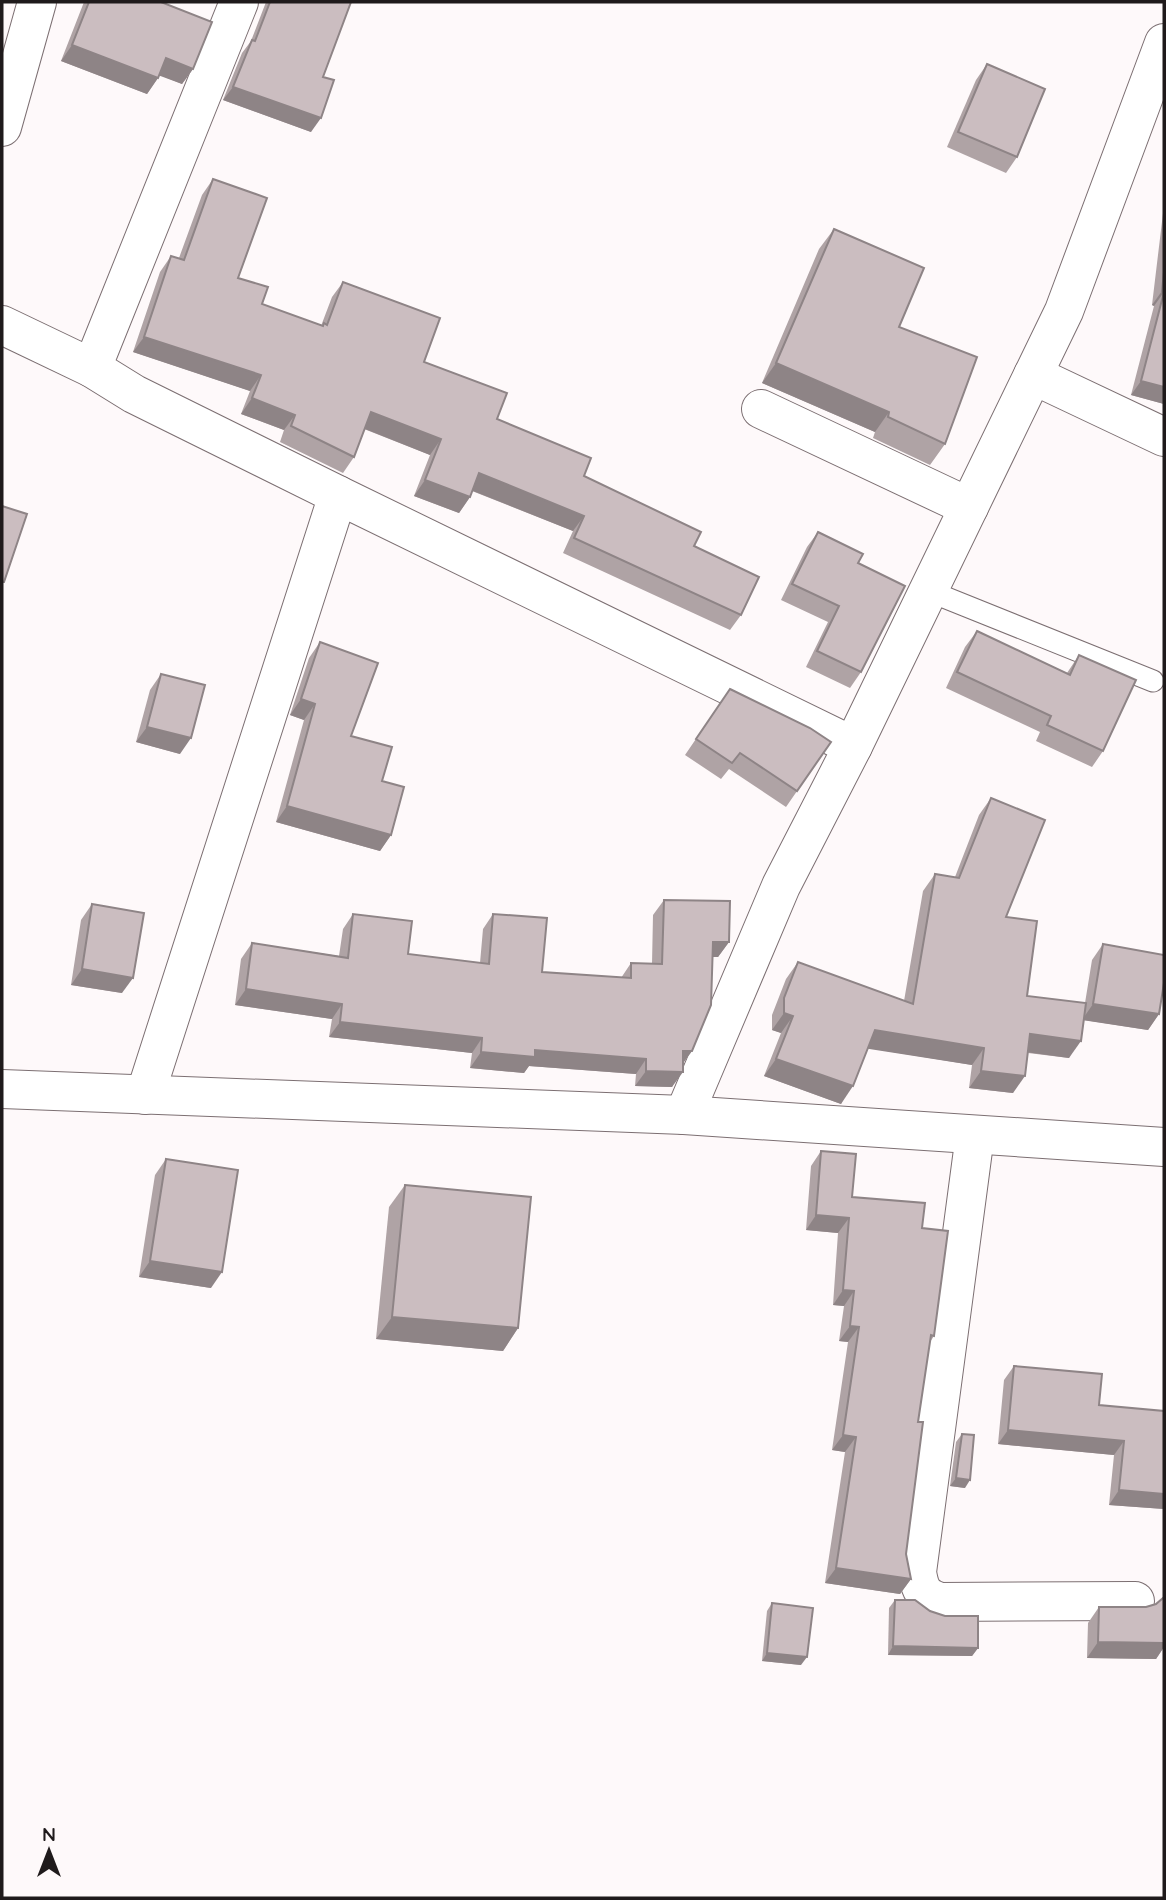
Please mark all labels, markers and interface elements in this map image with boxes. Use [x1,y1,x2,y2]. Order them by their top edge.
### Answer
north arrow [14,1816,84,1886]
text: N [42,1822,56,1846]

